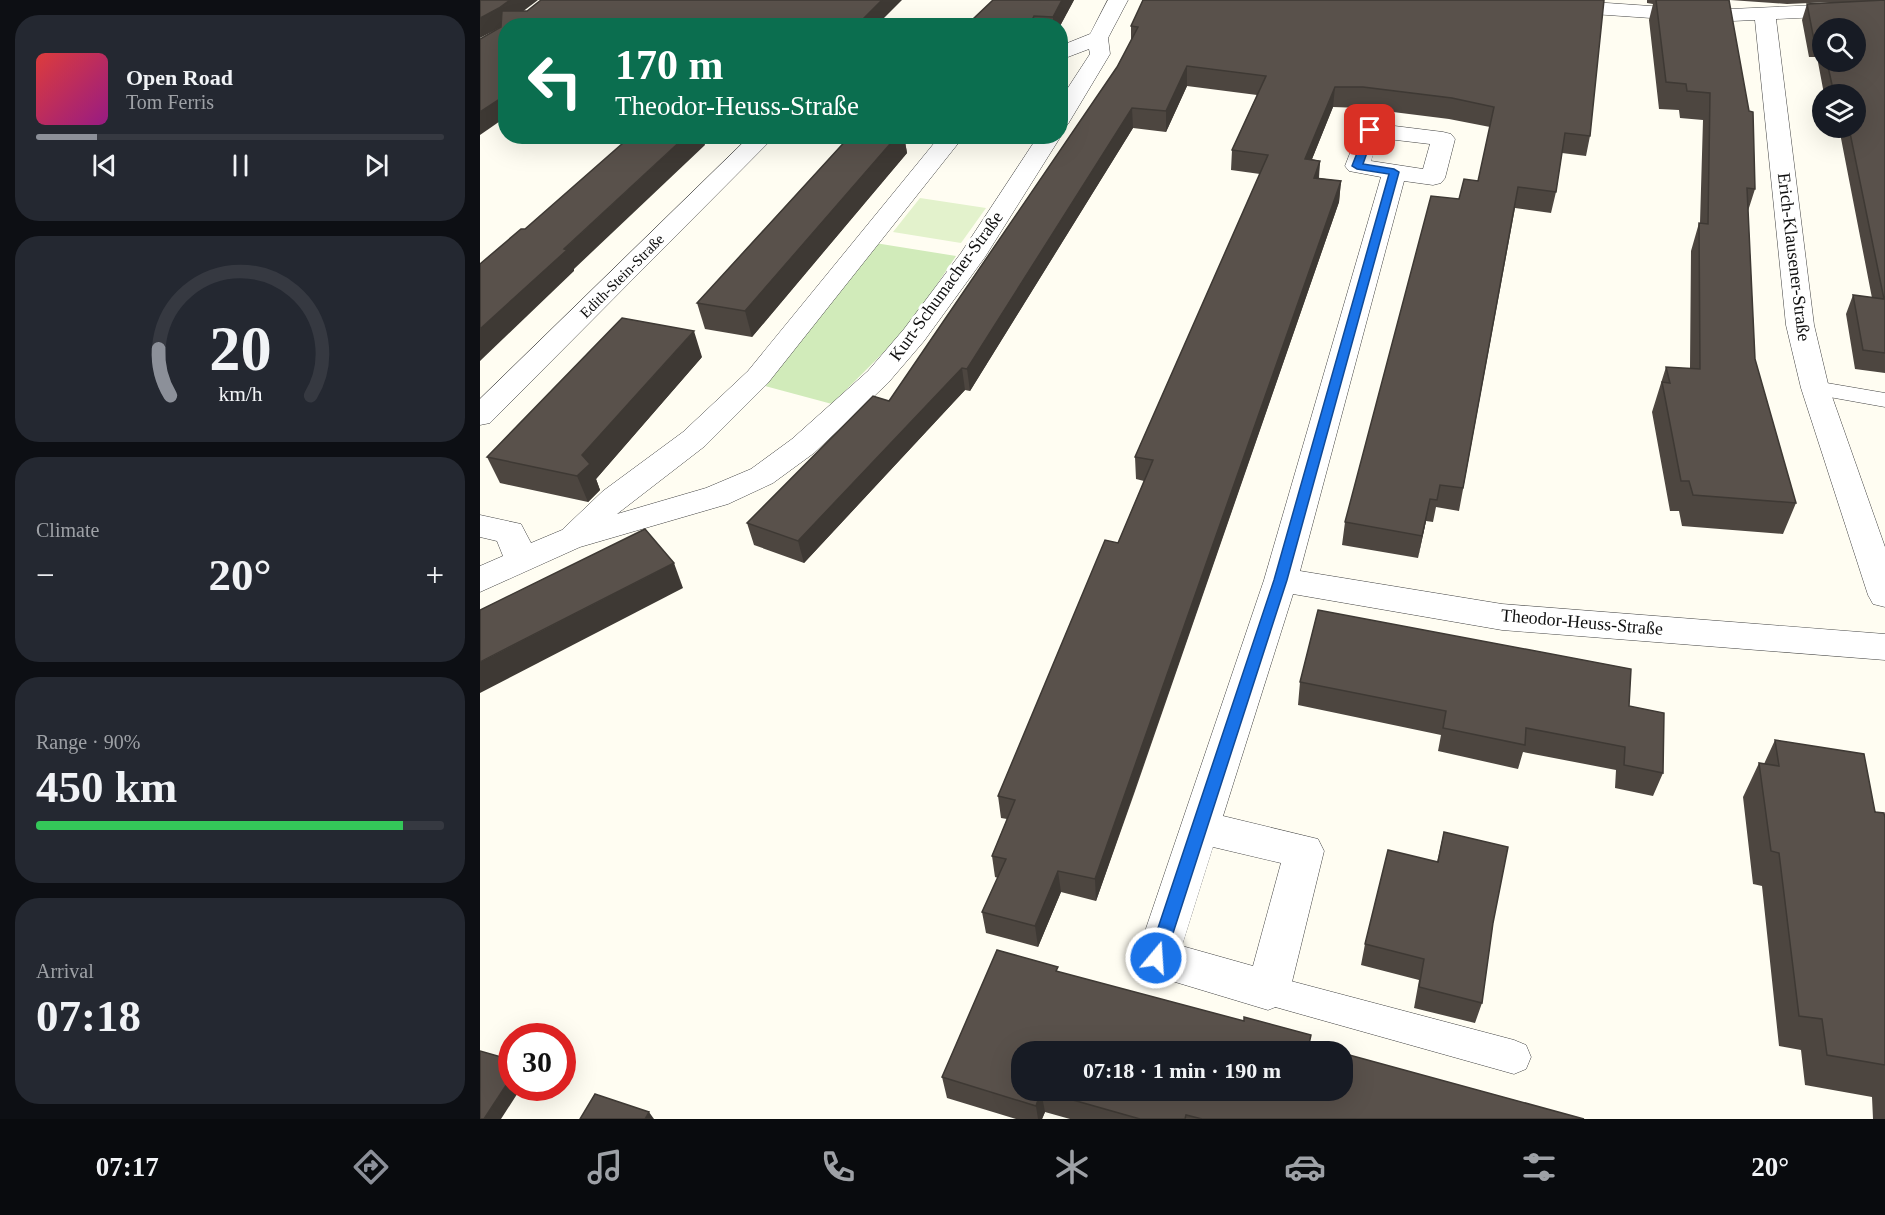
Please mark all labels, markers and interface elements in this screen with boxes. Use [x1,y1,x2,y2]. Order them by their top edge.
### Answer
map controls [1812,18,1866,138]
button: search [1812,18,1866,72]
icon: left [516,42,594,120]
text: 170 m [615,42,724,88]
text: Open Road [126,65,233,90]
button: layers [1812,84,1866,138]
text: Tom Ferris [126,91,214,113]
text: Theodor-Heuss-Straße [615,91,859,121]
pin [1344,104,1395,155]
icon: arrive [1353,113,1386,146]
icon: previous [88,149,121,182]
icon: pause [224,149,257,182]
icon: next [360,149,393,182]
street label: Erich-Klausener-Straße [1774,172,1814,342]
street label: Kurt-Schumacher-Straße [885,207,1007,365]
street label: Edith-Stein-Straße [577,231,667,321]
text: 20 [209,314,271,383]
text: km/h [218,382,262,406]
text: Climate [36,519,99,541]
text: 20° [209,550,272,600]
text: − [36,557,55,593]
text: + [425,557,444,593]
street label: Theodor-Heuss-Straße [1500,605,1664,639]
text: Range · 90% [36,731,140,753]
text: 450 km [36,762,177,812]
position arrow [1124,926,1188,990]
text: Arrival [36,960,94,982]
text: 07:18 [36,991,141,1041]
speed limit sign: 30 [498,1023,576,1101]
text: 07:18 · 1 min · 190 m [1083,1058,1281,1083]
icon: directions [350,1146,392,1188]
icon: music [584,1146,626,1188]
icon: phone [817,1146,859,1188]
icon: climate [1051,1146,1093,1188]
icon: car [1284,1146,1326,1188]
icon: filters [1518,1146,1560,1188]
text: 07:17 [96,1152,159,1182]
text: 20° [1751,1152,1789,1182]

